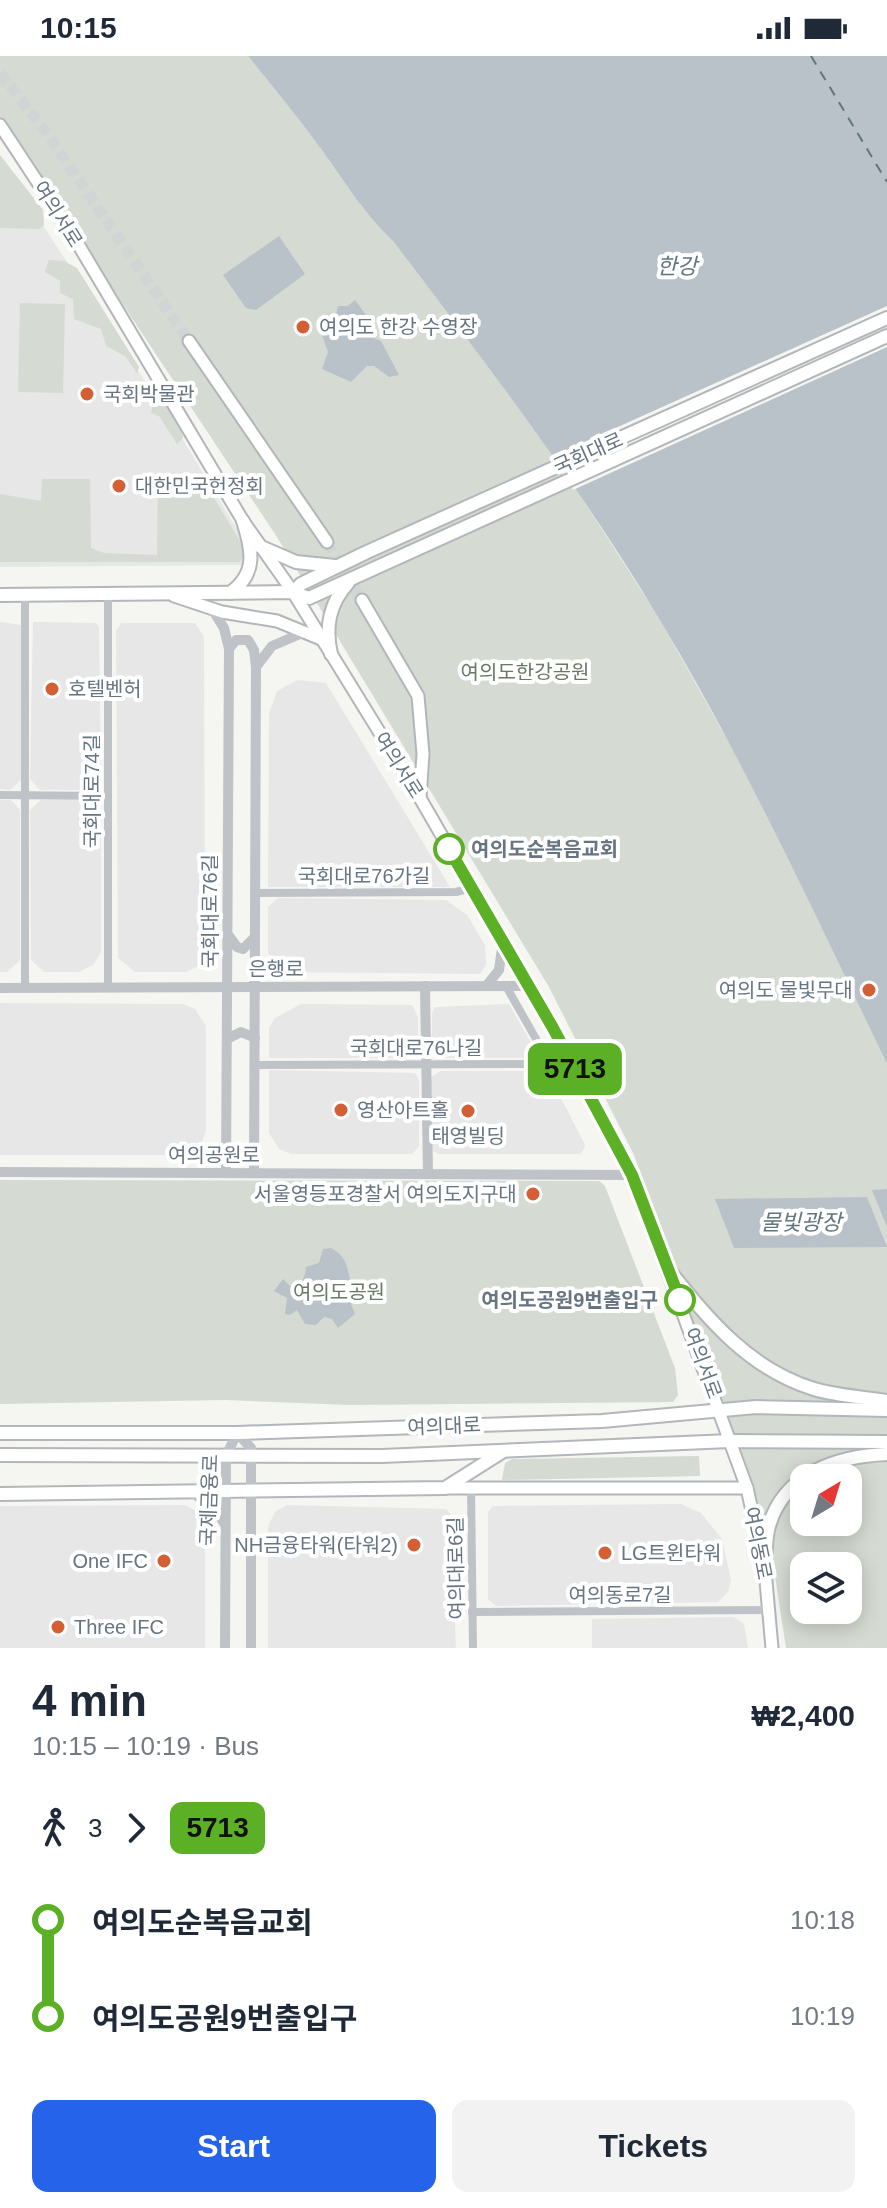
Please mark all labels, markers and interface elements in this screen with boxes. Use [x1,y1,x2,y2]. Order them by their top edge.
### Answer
text: 10:15 [40,11,117,44]
street label: 여의서로 [29,177,87,251]
water label: 한강 [657,254,700,279]
place label: 여의도 한강 수영장 [319,316,477,338]
marker: 여의도 한강 수영장 [294,318,312,336]
place label: 국회박물관 [103,383,195,405]
marker: 국회박물관 [78,385,96,403]
street label: 국회대로 [550,428,626,478]
place label: 대한민국헌정회 [135,475,264,497]
marker: 대한민국헌정회 [110,477,128,495]
park label: 여의도한강공원 [461,661,589,683]
place label: 호텔벤허 [68,678,142,700]
marker: 호텔벤허 [43,680,61,698]
street label: 여의서로 [370,728,428,802]
street label: 국회대로74길 [81,734,103,848]
marker: 여의도순복음교회 [434,834,464,864]
place label: 여의도순복음교회 [471,838,618,860]
street label: 국회대로76길 [199,854,221,968]
street label: 국회대로76가길 [298,865,430,887]
street label: 은행로 [248,958,304,980]
place label: 여의도 물빛무대 [719,979,853,1001]
marker: 여의도 물빛무대 [860,981,878,999]
street label: 국회대로76나길 [350,1037,482,1059]
line badge: 5713 [519,1043,631,1095]
text: 5713 [544,1053,606,1084]
place label: 영산아트홀 [357,1099,449,1121]
marker: 영산아트홀 [332,1101,350,1119]
marker: 태영빌딩 [459,1102,477,1120]
place label: 태영빌딩 [431,1125,505,1147]
street label: 여의공원로 [168,1144,260,1166]
place label: 서울영등포경찰서 여의도지구대 [254,1183,517,1205]
marker: 서울영등포경찰서 여의도지구대 [524,1185,542,1203]
water label: 물빛광장 [761,1210,844,1235]
park label: 여의도공원 [293,1281,385,1303]
marker: 여의도공원9번출입구 [665,1285,695,1315]
place label: 여의도공원9번출입구 [481,1289,658,1311]
street label: 여의서로 [680,1325,726,1401]
street label: 여의대로 [407,1414,481,1438]
street label: 국제금융로 [196,1454,222,1546]
north arrow [790,1464,862,1536]
map controls [790,1464,862,1624]
street label: 여의동로 [740,1505,776,1581]
street label: 여의대로6길 [444,1516,468,1620]
place label: NH금융타워(타워2) [234,1534,398,1556]
marker: NH금융타워(타워2) [405,1536,423,1554]
place label: LG트윈타워 [621,1542,721,1564]
marker: LG트윈타워 [596,1544,614,1562]
place label: One IFC [72,1550,148,1572]
marker: One IFC [155,1552,173,1570]
button: layers [790,1552,862,1624]
street label: 여의동로7길 [568,1584,672,1606]
place label: Three IFC [74,1616,164,1638]
marker: Three IFC [49,1618,67,1636]
text: 4 min [32,1676,147,1725]
text: ₩2,400 [752,1699,855,1732]
text: 10:15 – 10:19 · Bus [32,1731,259,1761]
icon: walk [32,1806,76,1850]
icon: forward [114,1806,158,1850]
text: 5713 [186,1812,249,1843]
text: 3 [88,1813,102,1843]
text: 10:18 [790,1905,855,1935]
text: 여의도순복음교회 [92,1906,313,1939]
text: 10:19 [790,2001,855,2031]
text: 여의도공원9번출입구 [92,2002,357,2035]
button: Start [32,2100,436,2192]
button: Tickets [452,2100,855,2192]

